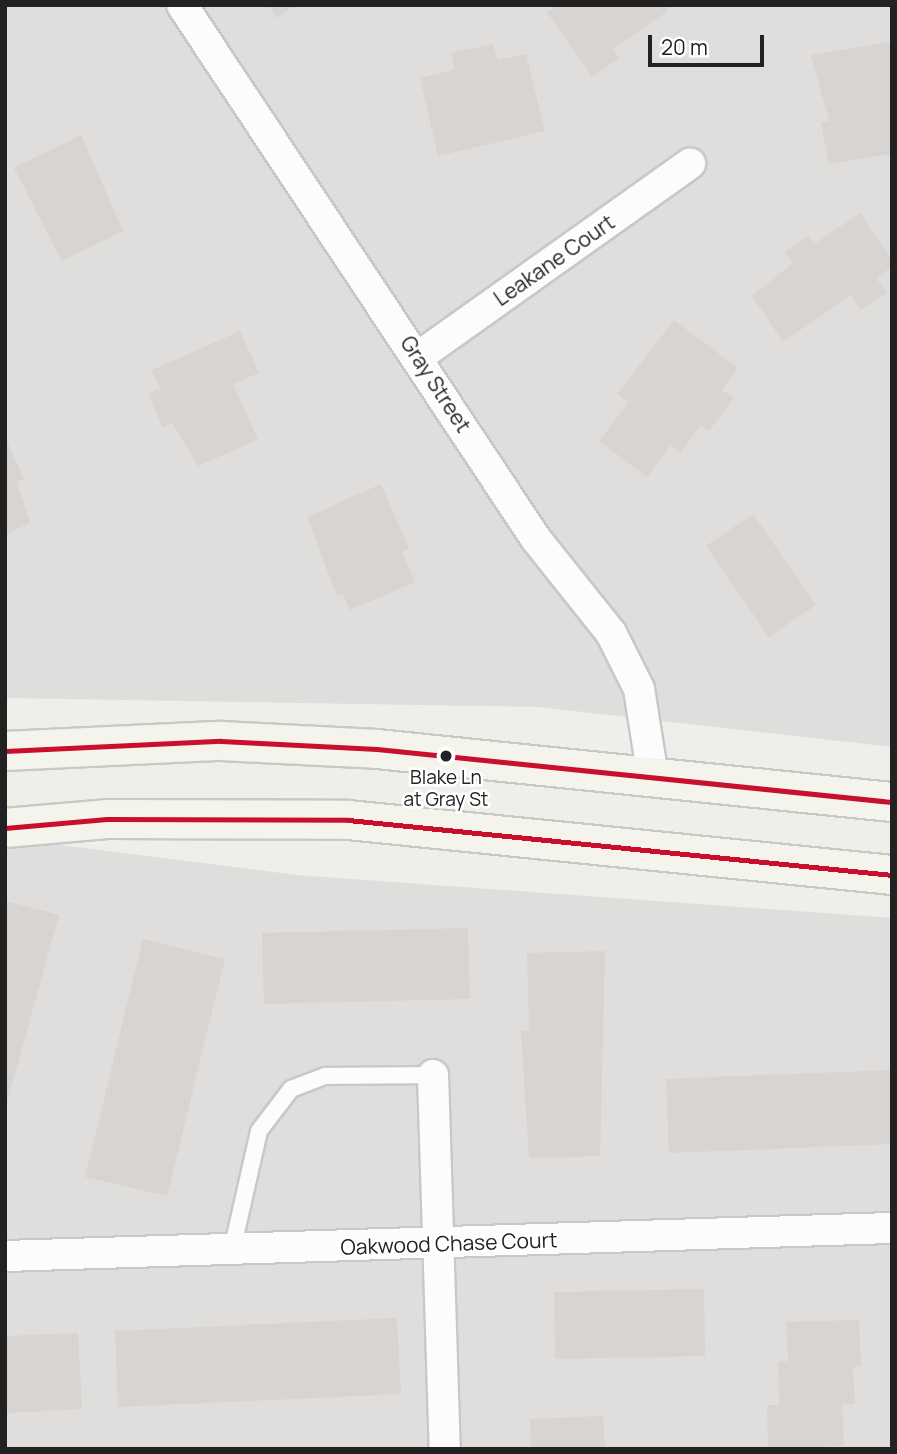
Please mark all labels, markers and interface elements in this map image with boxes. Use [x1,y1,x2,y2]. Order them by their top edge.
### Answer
scale bar [652,21,768,65]
text: 20 m [661,33,708,61]
street label: Leakane Court [489,209,619,311]
street label: Gray Street [395,331,477,437]
marker: Blake Ln at Gray St [439,749,453,763]
place label: Blake Ln at Gray St [404,767,488,811]
street label: Oakwood Chase Court [340,1227,558,1259]

